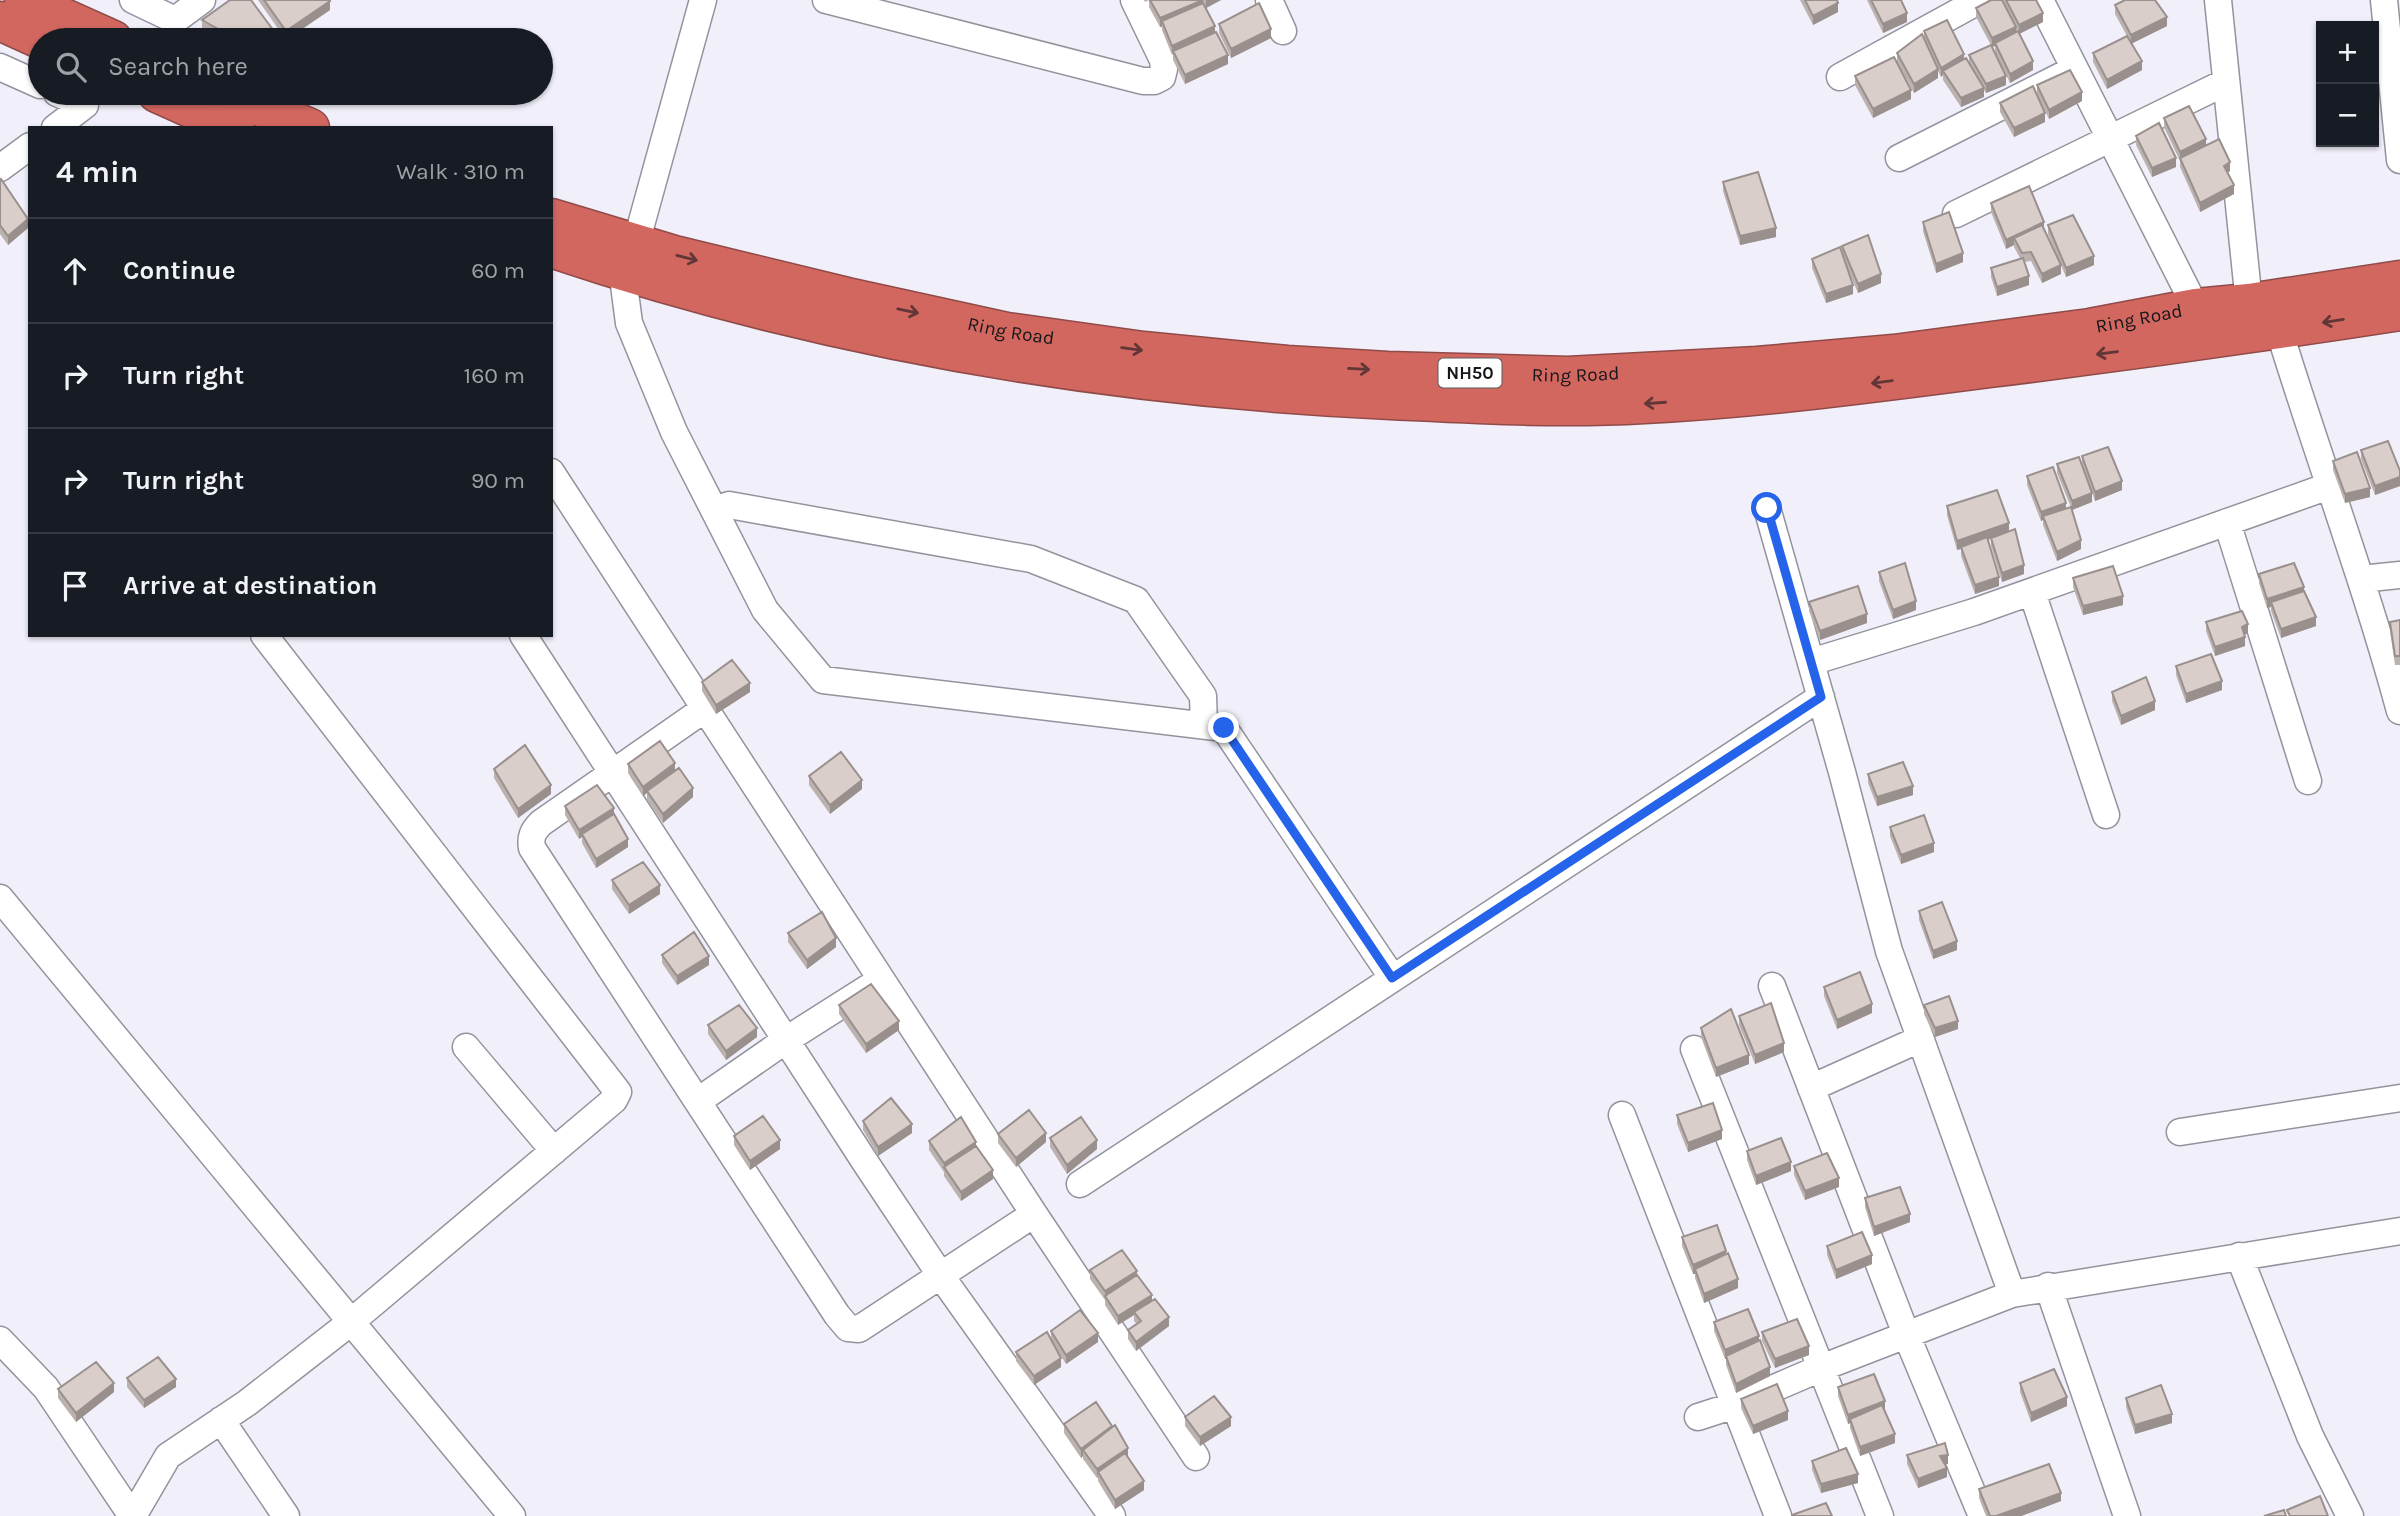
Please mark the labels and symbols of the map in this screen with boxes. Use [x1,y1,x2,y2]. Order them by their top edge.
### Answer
one-way arrow [675,252,698,265]
street label: Ring Road [2094,300,2184,338]
one-way arrow [896,304,919,318]
street label: Ring Road [965,313,1056,349]
one-way arrow [2322,315,2344,328]
one-way arrow [1121,343,1143,356]
one-way arrow [2096,347,2119,360]
road number: NH50 [1438,358,1502,388]
street label: Ring Road [1531,362,1620,387]
one-way arrow [1347,363,1370,376]
one-way arrow [1871,376,1894,389]
one-way arrow [1644,397,1667,410]
route start [1751,492,1782,523]
route end [1208,712,1239,743]

